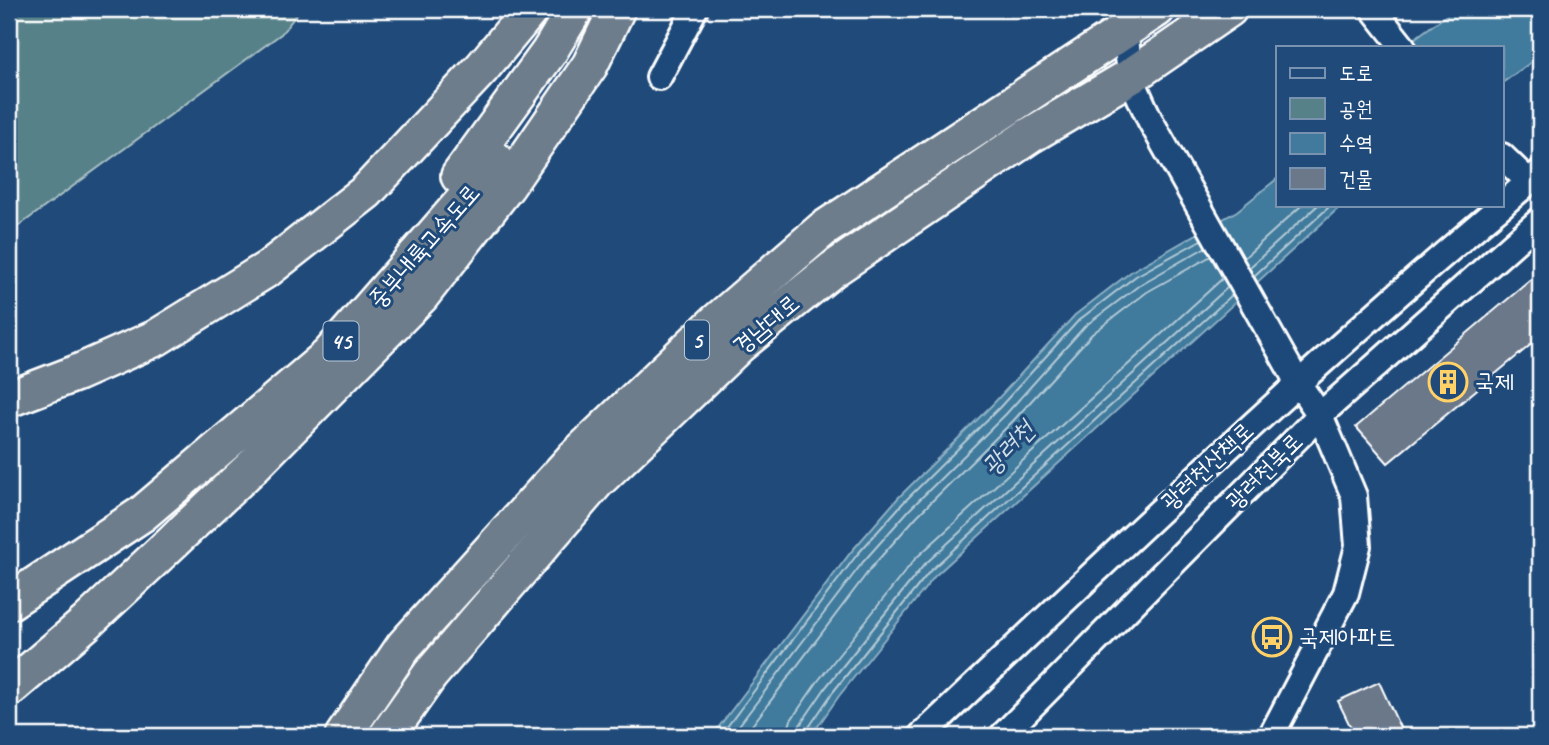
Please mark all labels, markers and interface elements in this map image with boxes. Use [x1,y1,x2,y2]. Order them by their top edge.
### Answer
legend [1276,46,1504,206]
text: 도로 [1339,60,1373,86]
text: 공원 [1339,96,1373,122]
text: 수역 [1339,130,1373,156]
text: 건물 [1339,166,1373,192]
street label: 중부내륙고속도로 [362,178,486,314]
street label: 경남대로 [727,288,805,360]
road number: 5 [685,320,709,360]
road number: 45 [324,322,358,360]
building icon: 국제 [1427,361,1469,403]
place label: 국제 [1475,367,1514,397]
water label: 광려천 [975,412,1044,482]
street label: 광려천산책로 [1154,416,1260,516]
street label: 광려천북로 [1219,426,1309,516]
bus stop icon: 국제아파트 [1251,616,1293,658]
place label: 국제아파트 [1299,622,1396,652]

